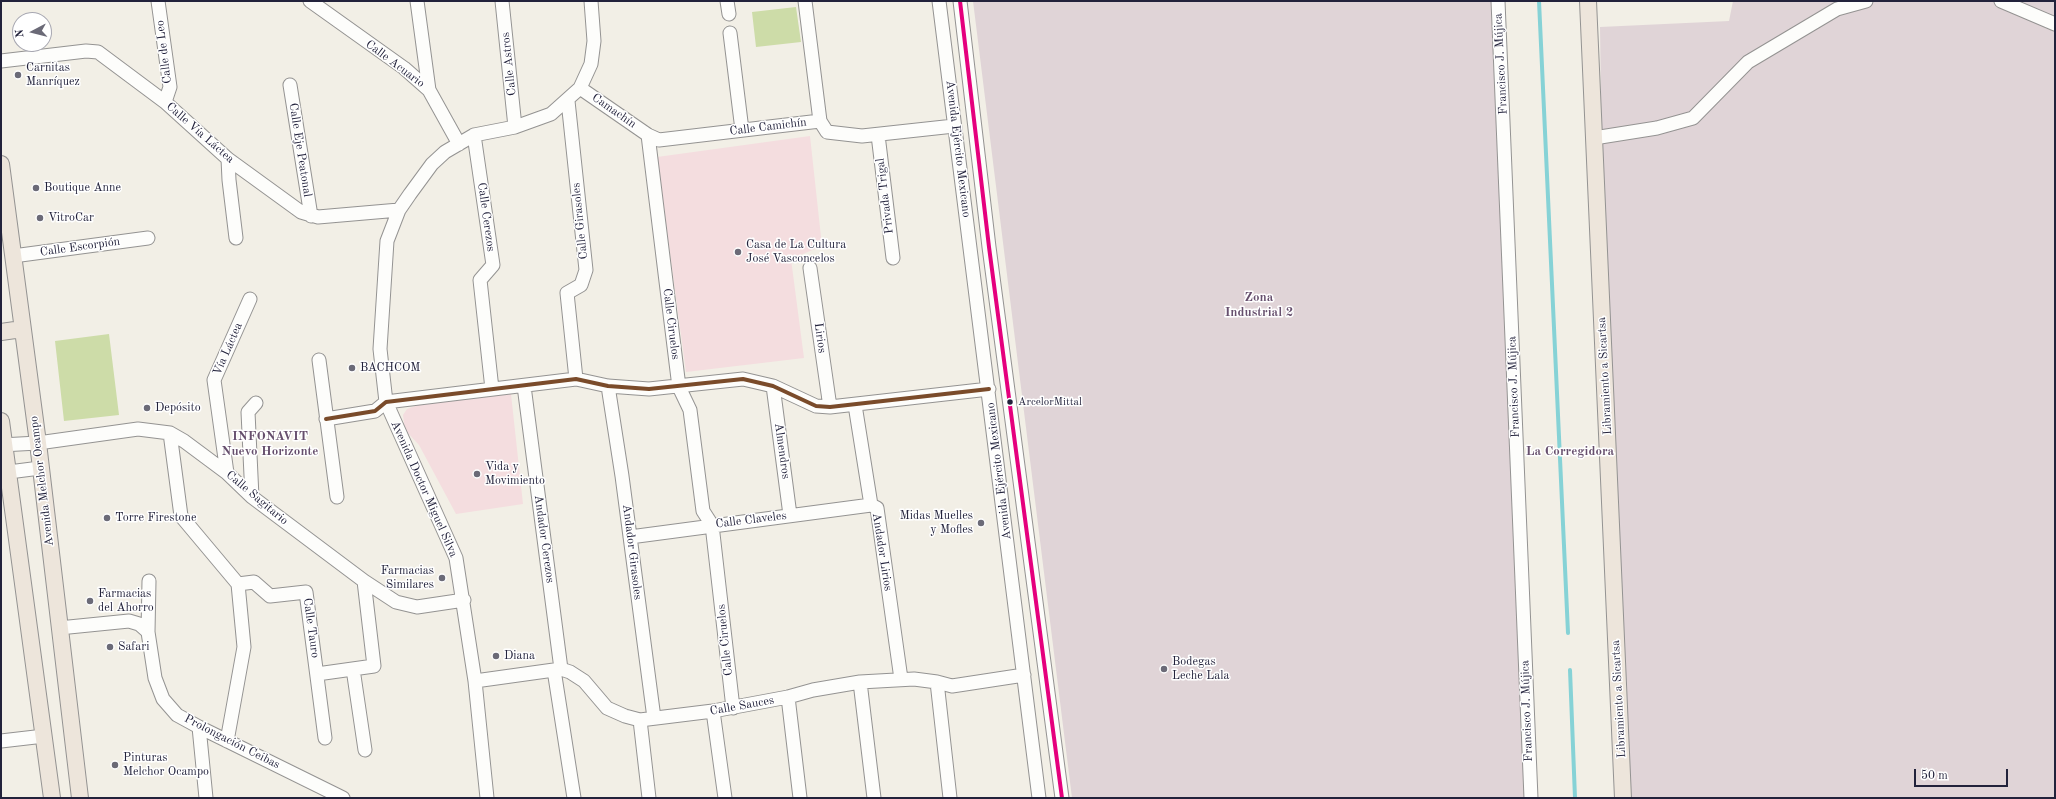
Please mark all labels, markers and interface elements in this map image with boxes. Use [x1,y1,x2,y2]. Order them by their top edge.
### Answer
north arrow [12,12,52,52]
street label: Francisco J. Mújica [1491,13,1511,115]
street label: Calle de Leo [153,19,175,85]
text: N [15,29,27,38]
street label: Calle Astros [498,31,520,97]
street label: Calle Acuario [363,37,427,91]
place label: Carnitas Manríquez [26,61,80,89]
marker: Carnitas Manríquez [13,70,23,80]
street label: Avenida Ejército Mexicano [942,80,974,218]
street label: Camachín [589,91,639,131]
street label: Calle Vía Láctea [163,100,237,166]
street label: Calle Eje Peatonal [285,102,315,198]
street label: Calle Camichín [729,115,807,139]
street label: Privada Trigal [873,157,897,235]
place label: Boutique Anne [44,181,121,195]
street label: Calle Cerezos [474,181,498,253]
street label: Calle Girasoles [569,182,591,260]
marker: Boutique Anne [31,183,41,193]
place label: VitroCar [48,211,94,225]
marker: VitroCar [35,213,45,223]
street label: Calle Escorpión [39,234,121,260]
place label: Casa de La Cultura José Vasconcelos [746,238,846,266]
marker: Casa de La Cultura José Vasconcelos [733,247,743,257]
street label: Calle Ciruelos [659,287,683,361]
district label: Zona Industrial 2 [1225,290,1293,321]
street label: Libramiento a Sicartsa [1595,317,1615,435]
street label: Vía Láctea [210,320,246,378]
street label: Lirios [811,322,829,354]
street label: Francisco J. Mújica [1505,336,1523,438]
place label: BACHCOM [360,361,420,375]
marker: BACHCOM [347,363,357,373]
place label: ArcelorMittal [1018,395,1082,409]
marker: ArcelorMittal [1005,397,1015,407]
place label: Depósito [155,401,201,415]
street label: Avenida Ejército Mexicano [983,402,1015,540]
marker: Depósito [142,403,152,413]
street label: Avenida Melchor Ocampo [27,415,57,547]
street label: Avenida Doctor Miguel Silva [387,418,461,560]
street label: Almendros [771,422,793,480]
district label: INFONAVIT Nuevo Horizonte [222,429,318,460]
district label: La Corregidora [1526,444,1614,460]
place label: Vida y Movimiento [485,460,545,488]
street label: Calle Sagitario [223,468,291,528]
marker: Vida y Movimiento [472,469,482,479]
street label: Andador Cerezos [531,494,557,584]
street label: Andador Girasoles [619,503,645,601]
street label: Calle Claveles [715,509,787,531]
place label: Midas Muelles y Mofles [900,509,973,537]
place label: Torre Firestone [115,511,197,525]
street label: Andador Lirios [869,512,895,592]
marker: Torre Firestone [102,513,112,523]
marker: Midas Muelles y Mofles [976,518,986,528]
place label: Farmacias Similares [381,564,434,592]
marker: Farmacias Similares [437,573,447,583]
place label: Farmacias del Ahorro [98,587,154,615]
marker: Farmacias del Ahorro [85,596,95,606]
street label: Calle Tauro [300,597,322,659]
street label: Calle Ciruelos [714,604,736,676]
place label: Safari [118,640,149,654]
street label: Libramiento a Sicartsa [1609,640,1629,758]
marker: Safari [105,642,115,652]
place label: Diana [504,649,535,663]
marker: Diana [491,651,501,661]
place label: Bodegas Leche Lala [1172,655,1229,683]
street label: Francisco J. Mújica [1518,660,1536,762]
marker: Bodegas Leche Lala [1159,664,1169,674]
street label: Calle Sauces [709,693,775,719]
street label: Prolongación Ceibas [182,712,282,772]
place label: Pinturas Melchor Ocampo [123,751,209,779]
marker: Pinturas Melchor Ocampo [110,760,120,770]
scale bar [1916,761,2010,787]
text: 50 m [1921,770,1948,782]

